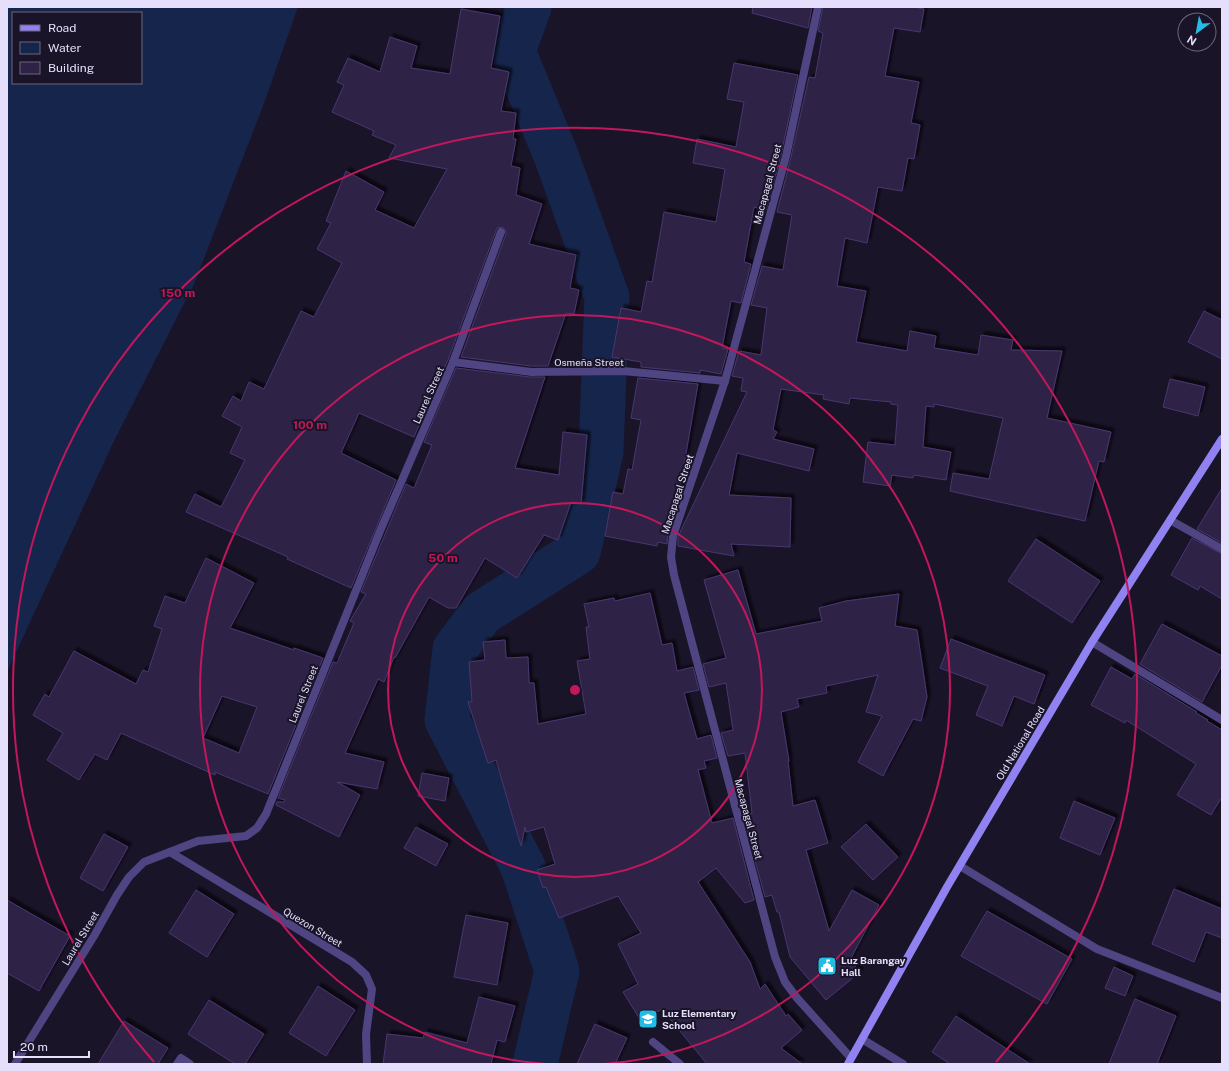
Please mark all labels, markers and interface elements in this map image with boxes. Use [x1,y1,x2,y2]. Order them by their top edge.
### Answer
legend [12,12,142,84]
north arrow [1177,12,1217,52]
text: Road [48,21,76,35]
text: N [1185,33,1199,48]
text: Water [48,41,82,55]
text: Building [48,61,94,75]
street label: Macapagal Street [750,142,784,226]
text: 150 m [161,286,195,300]
street label: Osmeña Street [554,356,624,368]
street label: Laurel Street [410,365,446,425]
text: 100 m [293,418,327,432]
street label: Macapagal Street [658,453,696,535]
text: 50 m [428,551,458,565]
street label: Laurel Street [286,663,320,725]
centre of rings [568,683,582,697]
street label: Old National Road [993,704,1047,782]
street label: Macapagal Street [732,777,766,861]
street label: Quezon Street [281,905,345,949]
street label: Laurel Street [59,909,101,967]
place label: Luz Barangay Hall [841,954,906,978]
public building icon: Luz Barangay Hall [816,955,838,977]
place label: Luz Elementary School [662,1007,737,1031]
school or university icon: Luz Elementary School [637,1008,659,1030]
scale bar [14,1033,89,1059]
text: 20 m [20,1040,48,1054]

